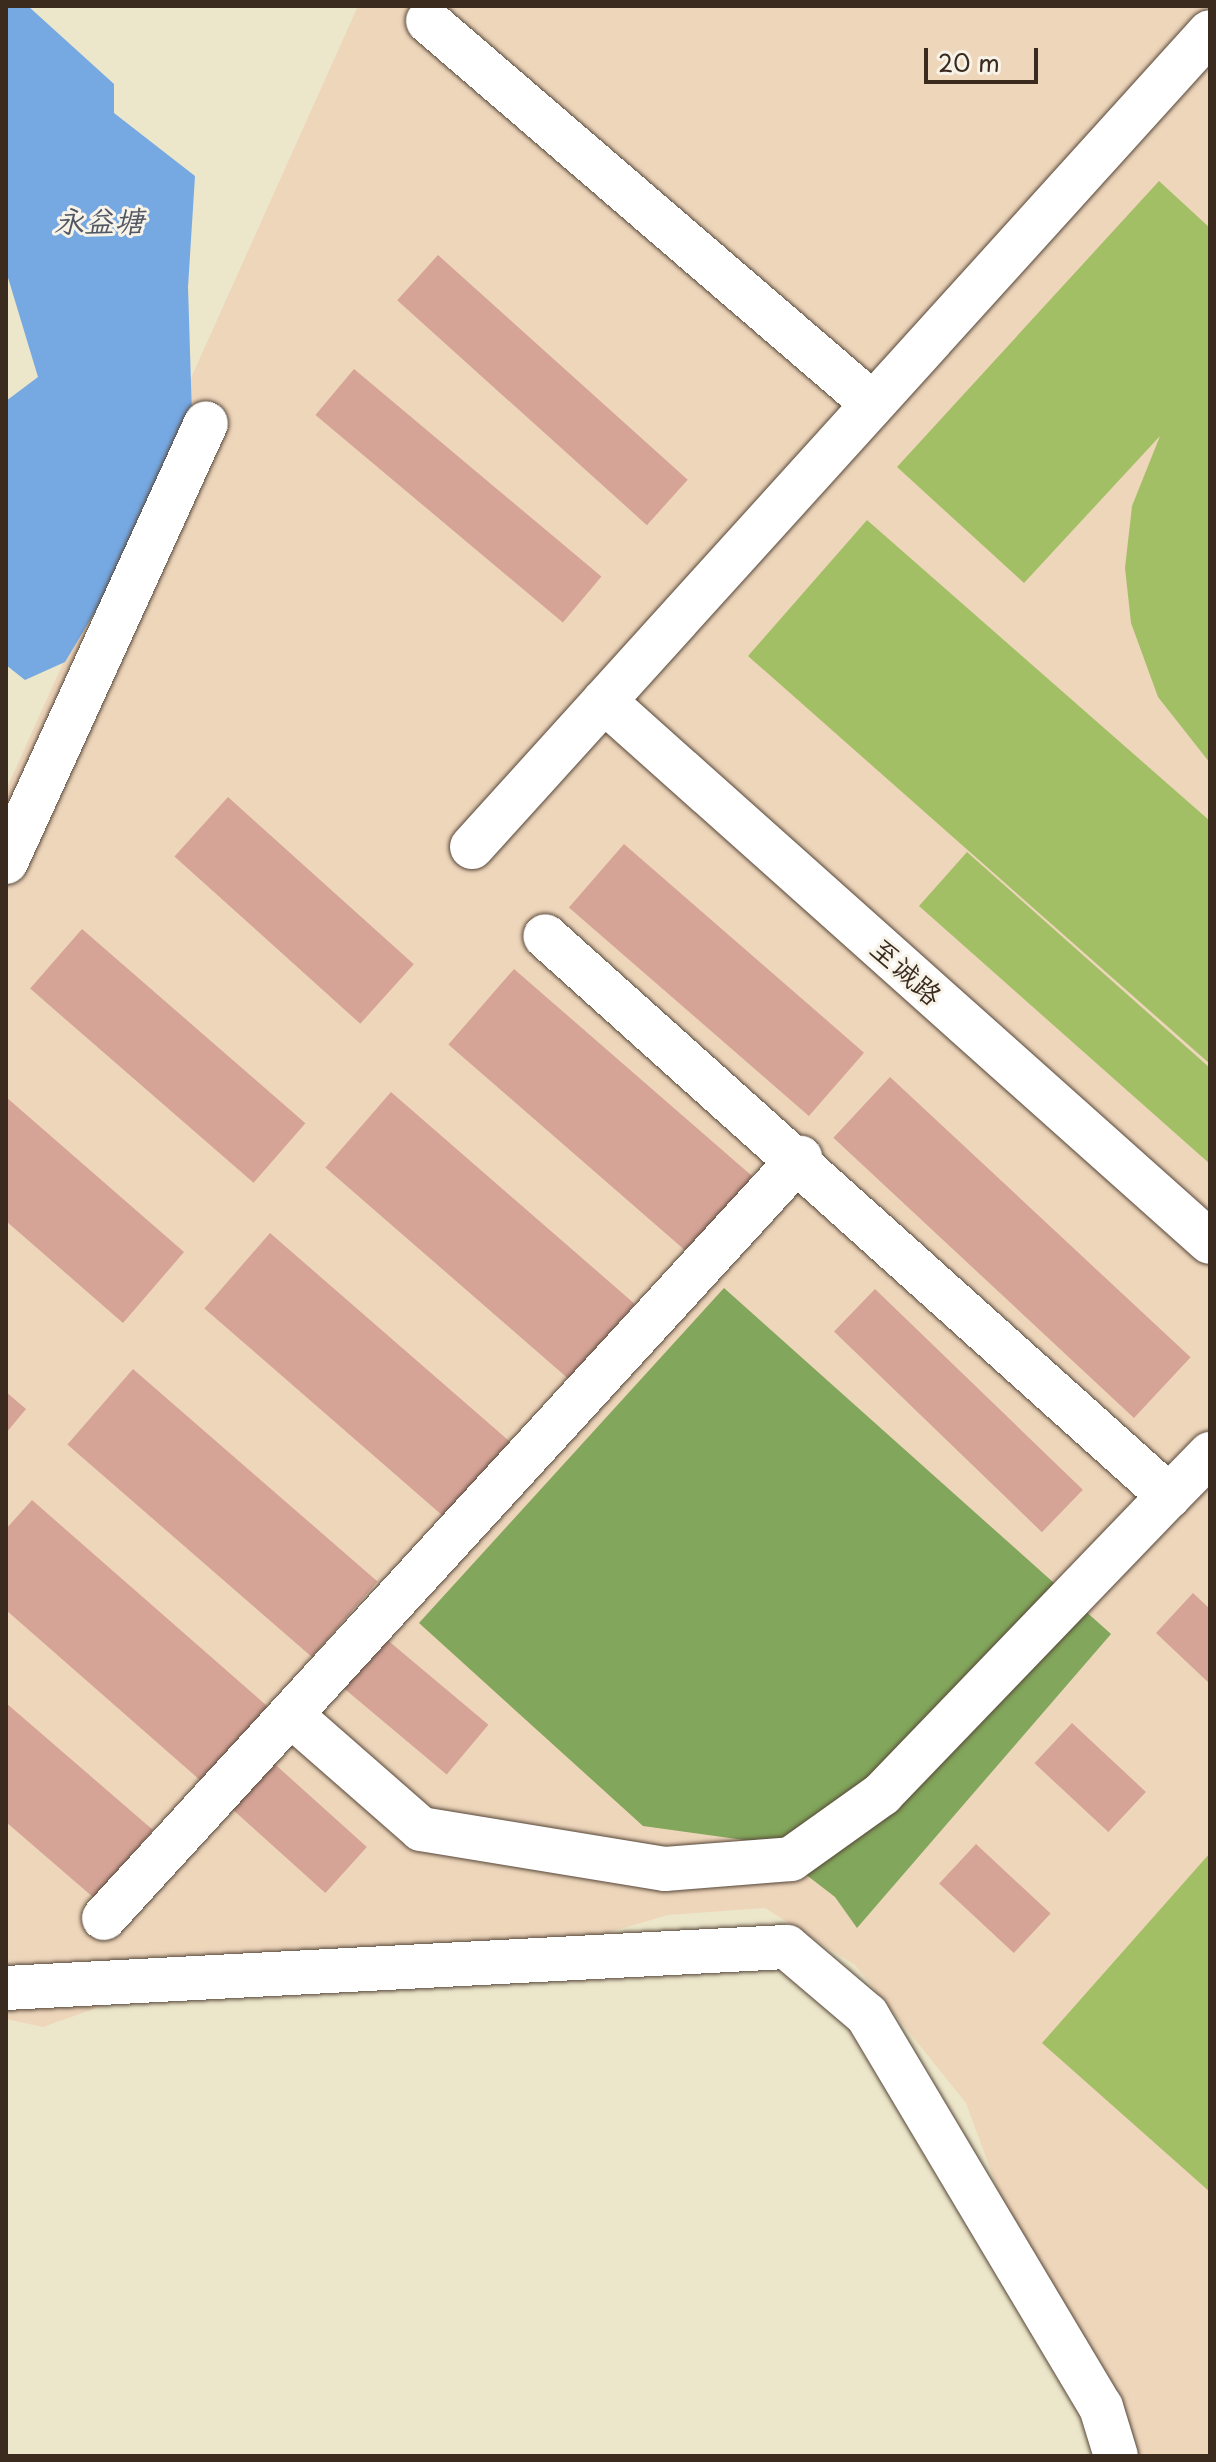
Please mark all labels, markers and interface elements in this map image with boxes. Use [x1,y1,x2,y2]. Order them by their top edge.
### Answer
scale bar [928,32,1042,82]
text: 20 m [938,44,1000,80]
water label: 永益塘 [54,202,144,238]
street label: 至诚路 [865,930,949,1012]

